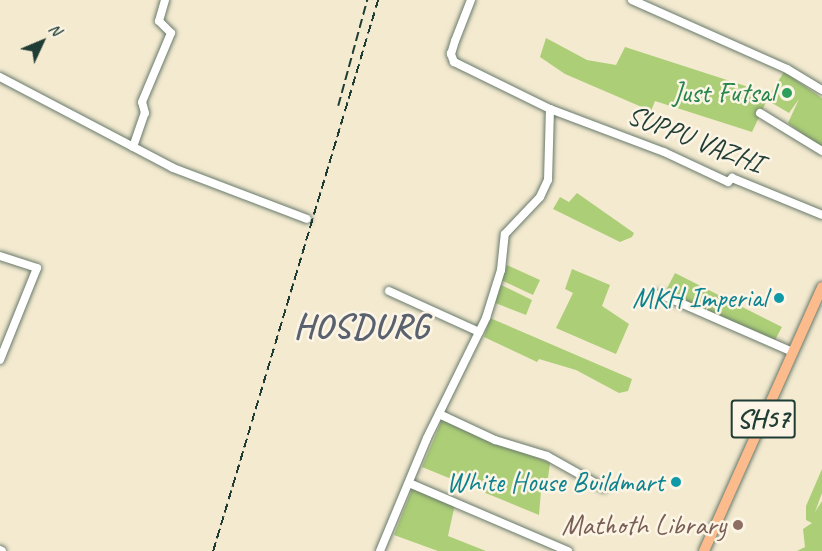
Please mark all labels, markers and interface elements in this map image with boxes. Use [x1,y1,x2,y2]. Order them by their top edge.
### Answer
north arrow [12,12,72,72]
text: N [44,19,66,40]
place label: Just Futsal [673,76,775,110]
marker: Just Futsal [780,86,794,100]
street label: SUPPU VAZHI [623,98,767,180]
place label: MKH Imperial [632,281,767,315]
marker: MKH Imperial [772,291,786,305]
district label: HOSDURG [294,306,430,346]
road number: SH57 [730,395,796,443]
place label: White House Buildmart [446,465,664,499]
marker: White House Buildmart [669,475,683,489]
place label: Mathoth Library [562,508,726,542]
marker: Mathoth Library [731,518,745,532]

